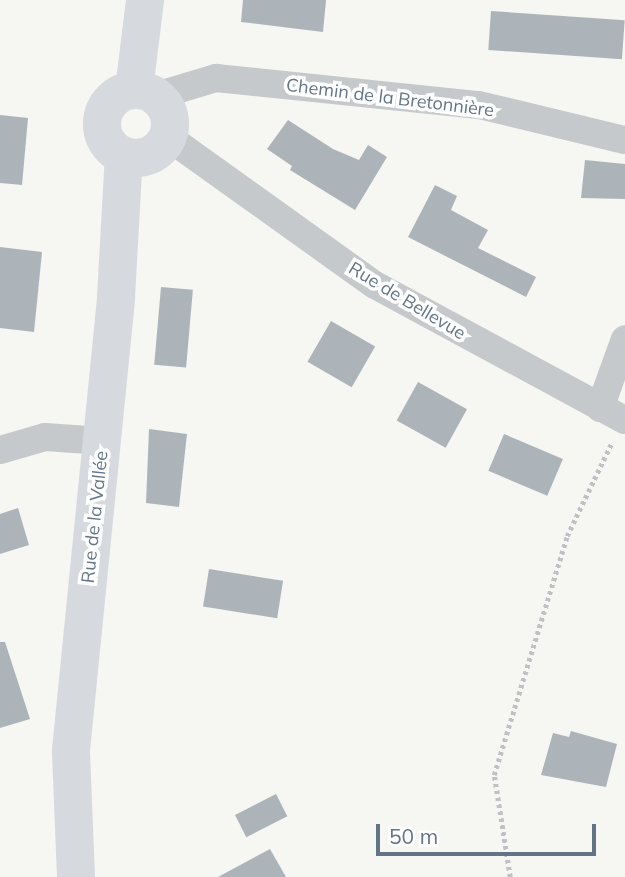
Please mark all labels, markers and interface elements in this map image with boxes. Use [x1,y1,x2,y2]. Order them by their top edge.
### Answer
street label: Chemin de la Bretonnière [285,75,495,121]
street label: Rue de Bellevue [345,258,469,344]
street label: Rue de la Vallée [77,450,113,584]
scale bar [380,810,600,854]
text: 50 m [389,823,438,849]

